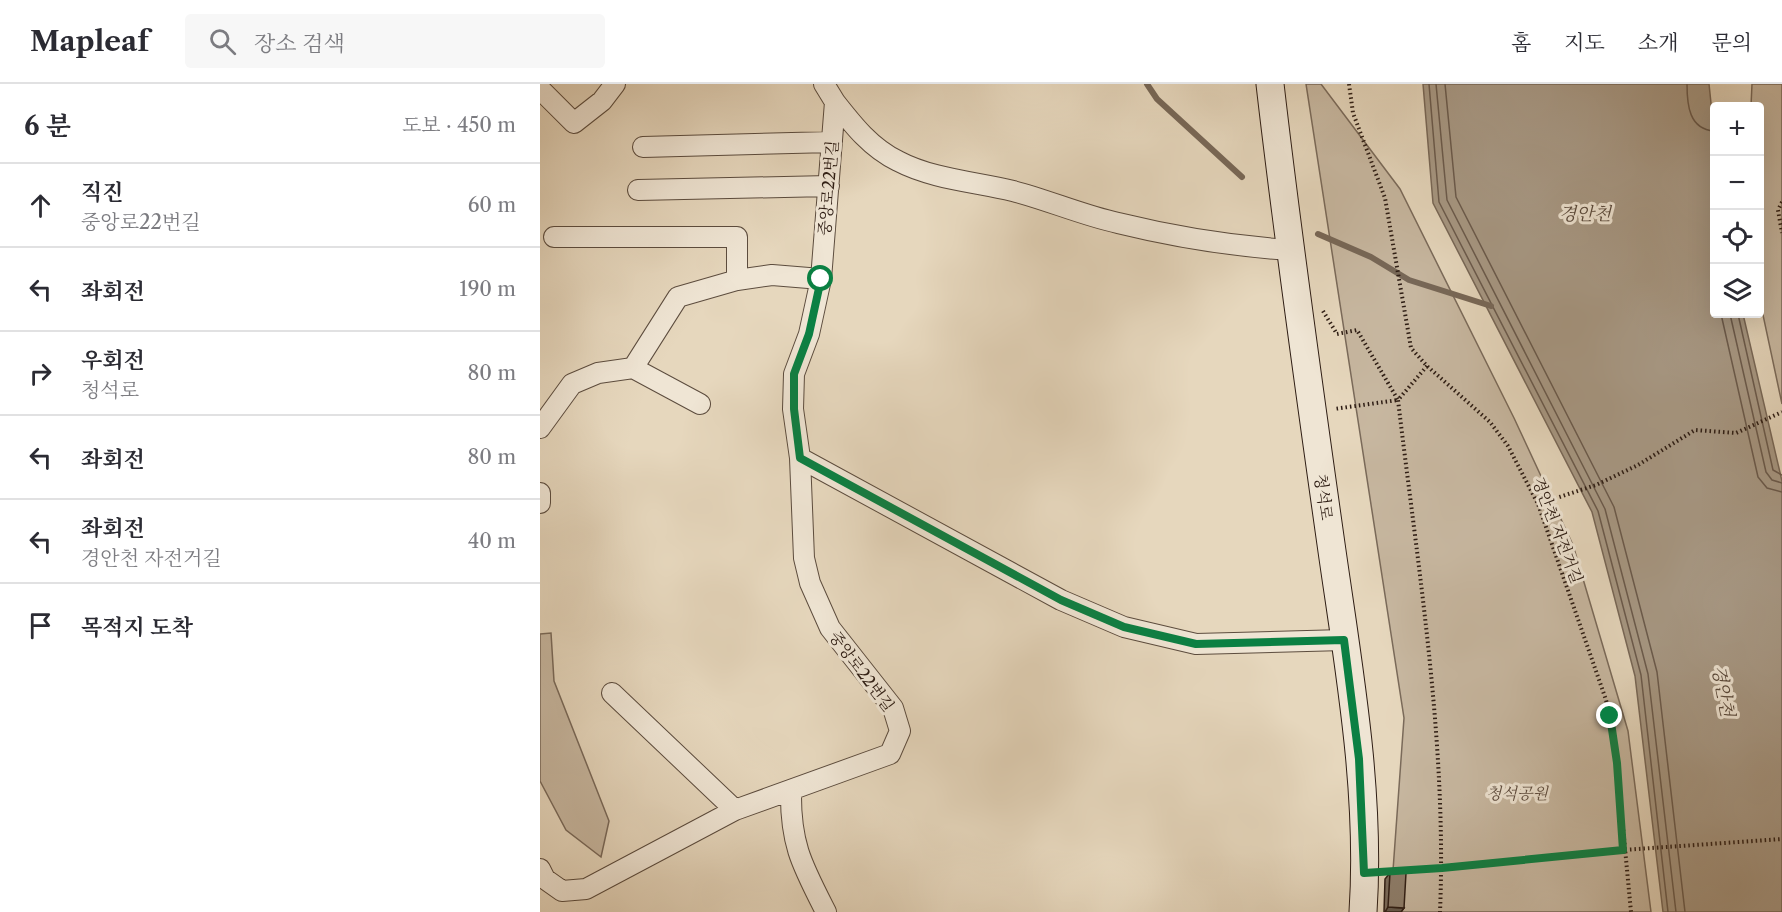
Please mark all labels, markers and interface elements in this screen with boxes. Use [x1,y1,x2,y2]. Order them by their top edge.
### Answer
search box [185,14,605,68]
text: Mapleaf [30,24,149,58]
icon: search [206,25,239,58]
text: 장소 검색 [254,30,345,57]
text: 홈 [1511,30,1531,55]
text: 지도 [1564,30,1605,55]
text: 소개 [1638,30,1678,55]
text: 문의 [1711,30,1752,55]
map controls [1710,102,1764,318]
button: + [1710,102,1764,156]
text: 6 분 [24,110,71,142]
text: 도보 · 450 m [402,113,516,137]
street label: 중앙로22번길 [814,139,842,237]
button: − [1710,156,1764,210]
text: 직진 [81,179,124,206]
icon: ahead [24,189,57,222]
text: 60 m [468,193,516,217]
water label: 경안천 [1559,203,1613,225]
text: 중앙로22번길 [81,210,201,234]
button: locate [1710,210,1764,264]
button: layers [1710,264,1764,318]
route start [807,265,833,291]
icon: left [24,273,57,306]
text: 190 m [459,277,516,301]
text: 좌회전 [81,278,145,305]
text: 우회전 [81,347,145,374]
icon: right [24,357,57,390]
text: 80 m [468,361,516,385]
text: 청석로 [81,378,139,402]
icon: left [24,441,57,474]
text: 80 m [468,445,516,469]
text: 좌회전 [81,446,145,473]
street label: 청석로 [1311,473,1337,522]
street label: 경안천 자전거길 [1529,474,1587,586]
text: 좌회전 [81,515,145,542]
icon: left [24,525,57,558]
text: 40 m [468,529,516,553]
text: 경안천 자전거길 [81,546,222,570]
icon: arrive [24,609,57,642]
text: 목적지 도착 [81,614,193,641]
street label: 중앙로22번길 [825,627,899,715]
water label: 경안천 [1707,663,1739,720]
route end [1596,702,1622,728]
park label: 청석공원 [1486,783,1549,803]

